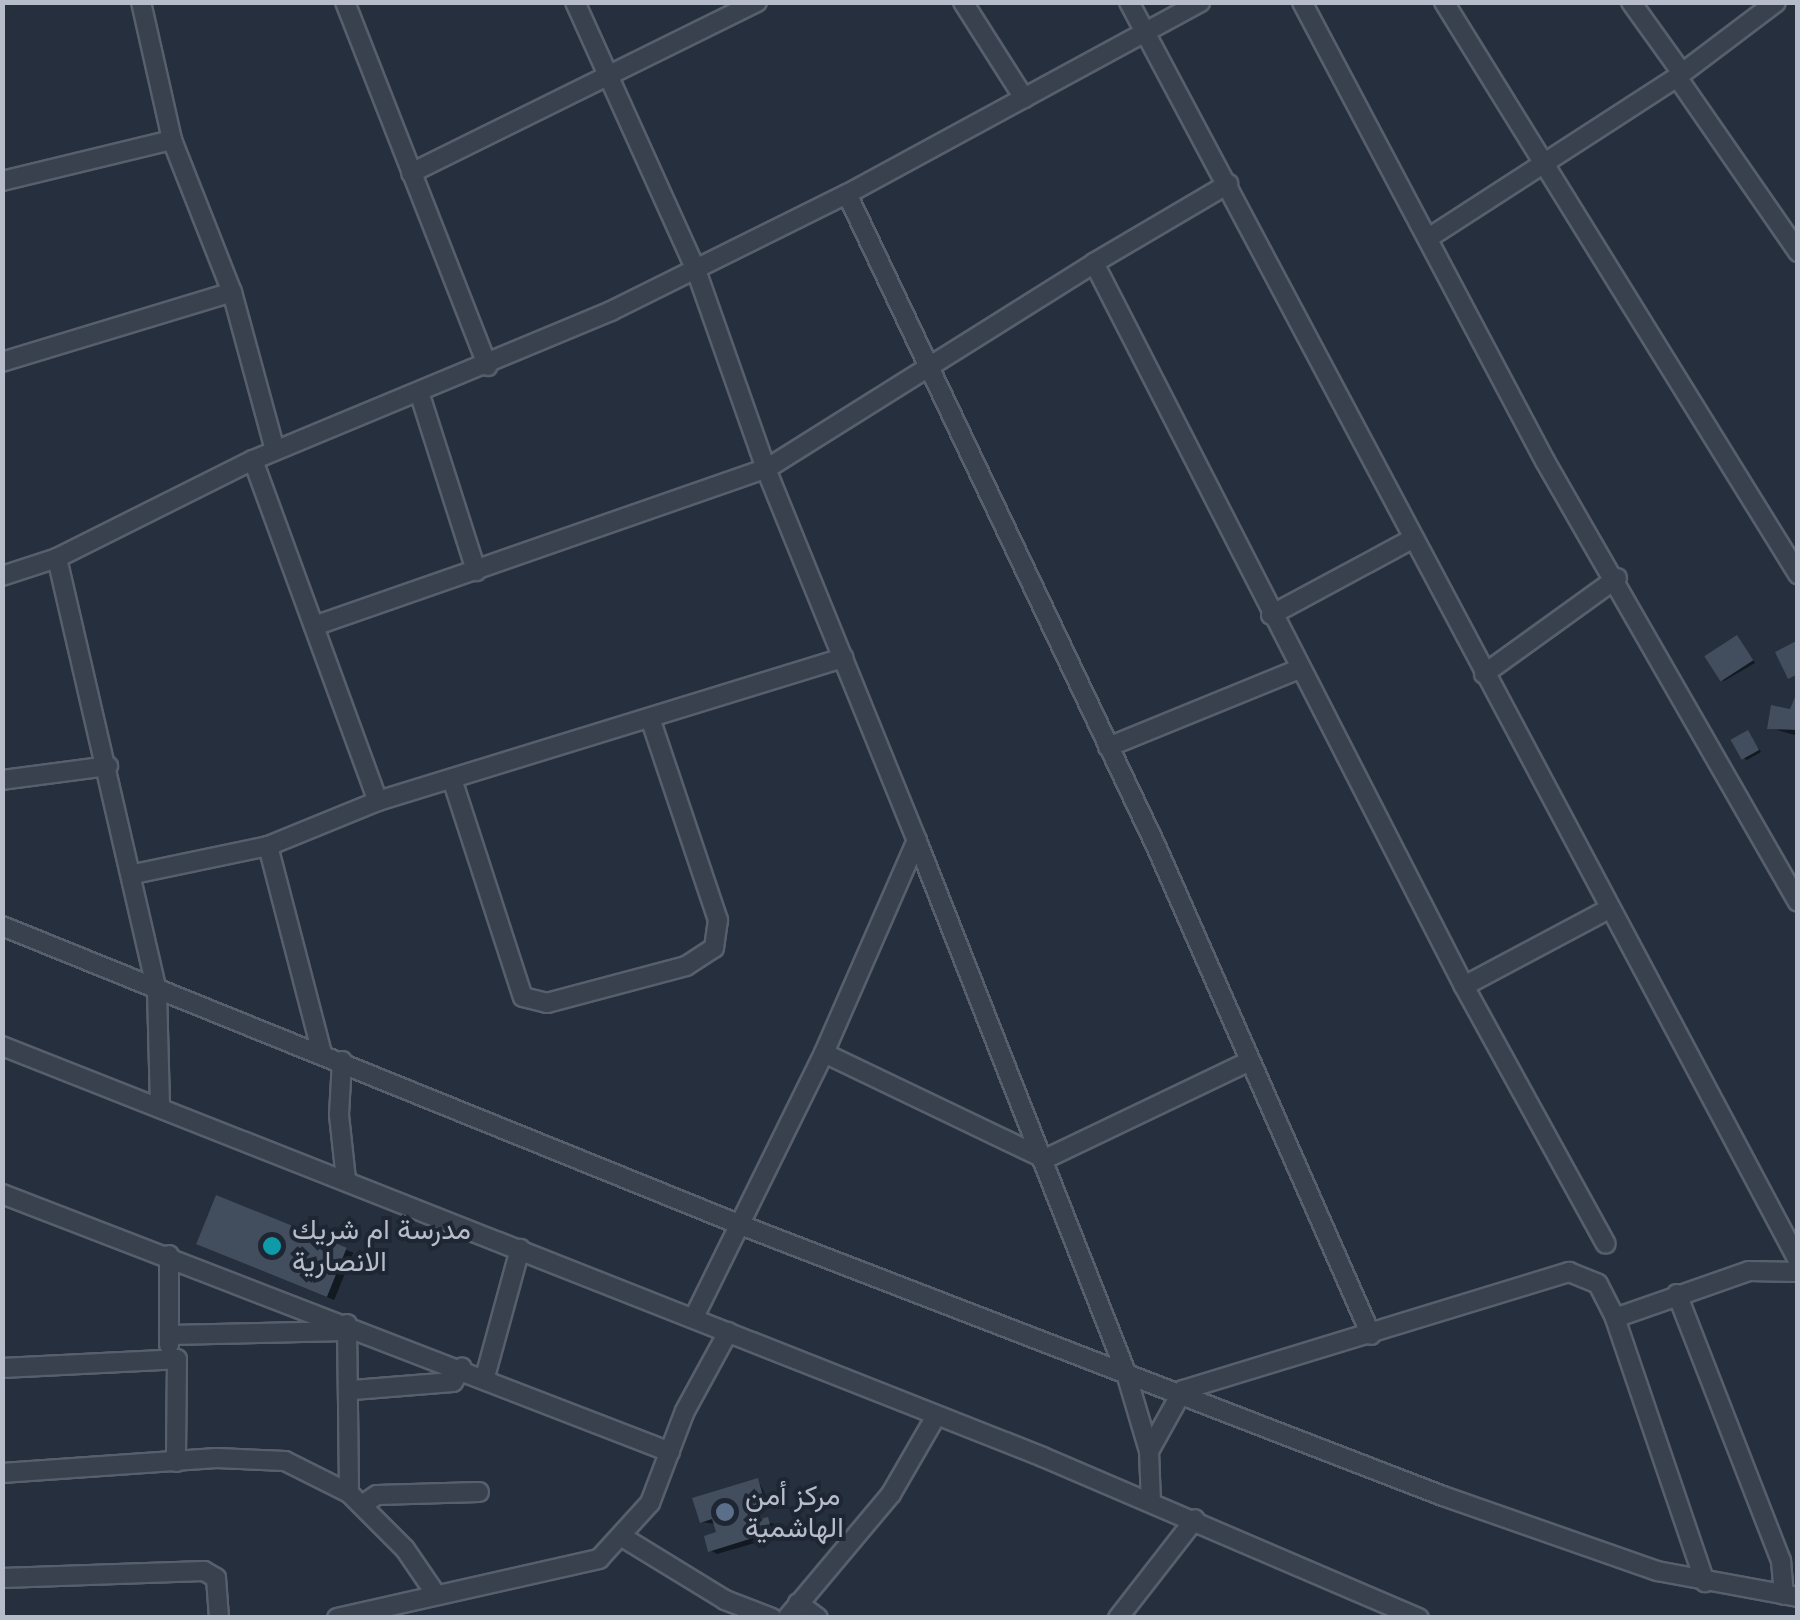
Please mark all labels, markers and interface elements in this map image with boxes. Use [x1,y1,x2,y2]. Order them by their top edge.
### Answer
place label: مدرسة ام شريك الانصارية [292,1213,471,1279]
marker: مدرسة ام شريك الانصارية [261,1235,283,1257]
place label: مركز أمن الهاشمية [745,1479,844,1545]
marker: مركز أمن الهاشمية [714,1501,736,1523]

